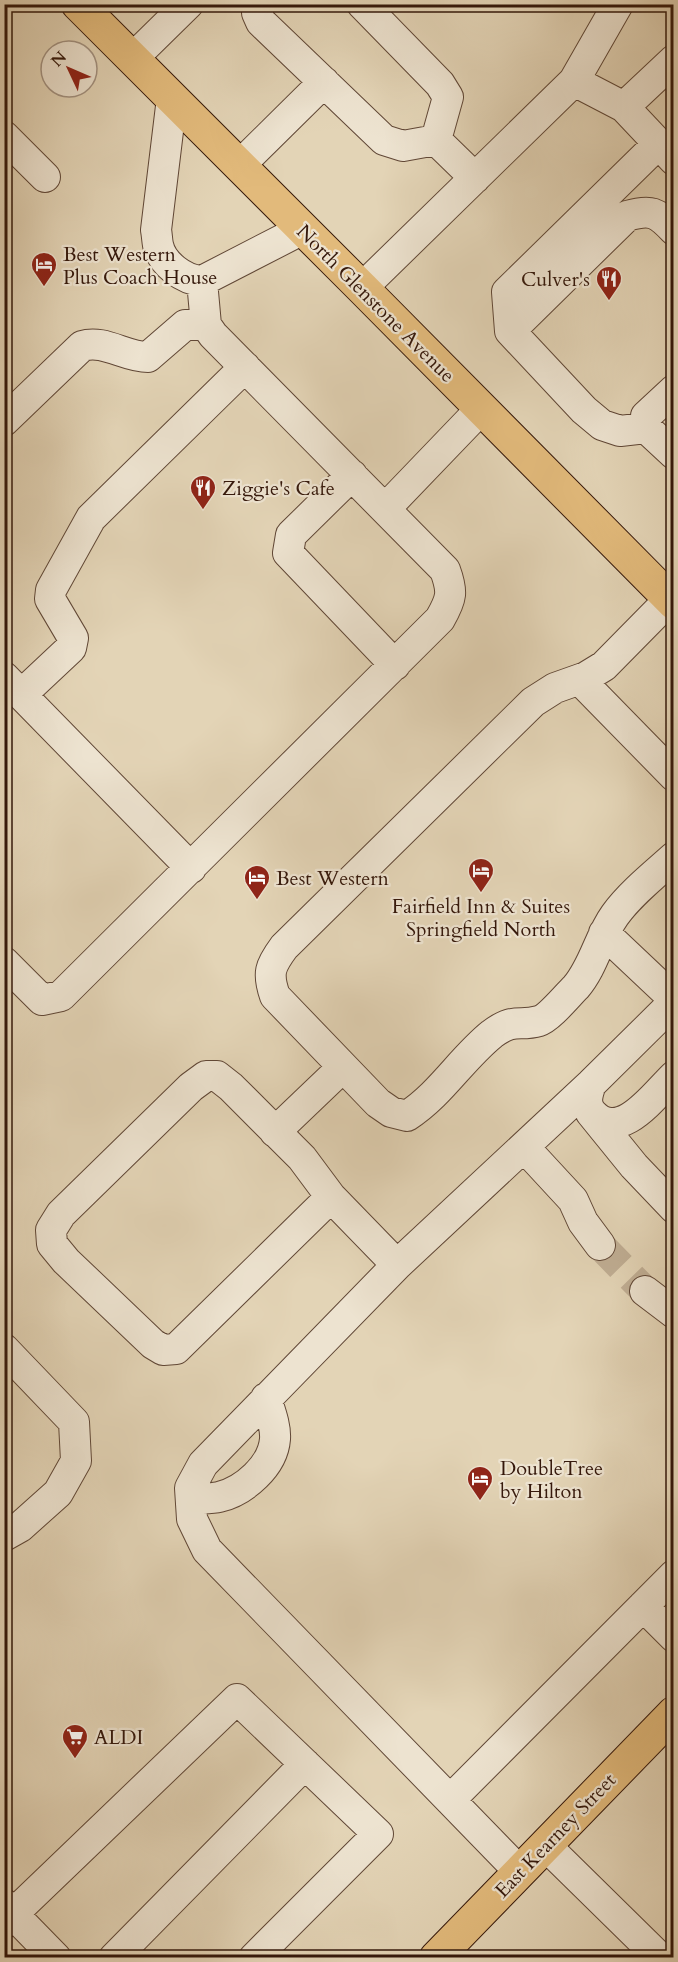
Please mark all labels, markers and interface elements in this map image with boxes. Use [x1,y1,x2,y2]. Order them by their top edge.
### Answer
north arrow [39,39,99,99]
text: N [46,47,72,72]
street label: North Glenstone Avenue [291,218,461,388]
place label: Best Western Plus Coach House [63,241,217,291]
hotel icon: Best Western Plus Coach House [29,250,59,288]
restaurant icon: Culver's [594,264,624,302]
place label: Culver's [521,266,590,293]
restaurant icon: Ziggie's Cafe [188,473,218,511]
place label: Ziggie's Cafe [222,475,335,502]
hotel icon: Fairfield Inn & Suites Springfield North [466,856,496,894]
hotel icon: Best Western [242,863,272,901]
place label: Best Western [276,865,390,892]
place label: Fairfield Inn & Suites Springfield North [392,893,570,943]
place label: DoubleTree by Hilton [500,1455,603,1505]
hotel icon: DoubleTree by Hilton [465,1464,495,1502]
supermarket icon: ALDI [60,1722,90,1760]
place label: ALDI [94,1724,143,1751]
street label: East Kearney Street [489,1767,622,1904]

